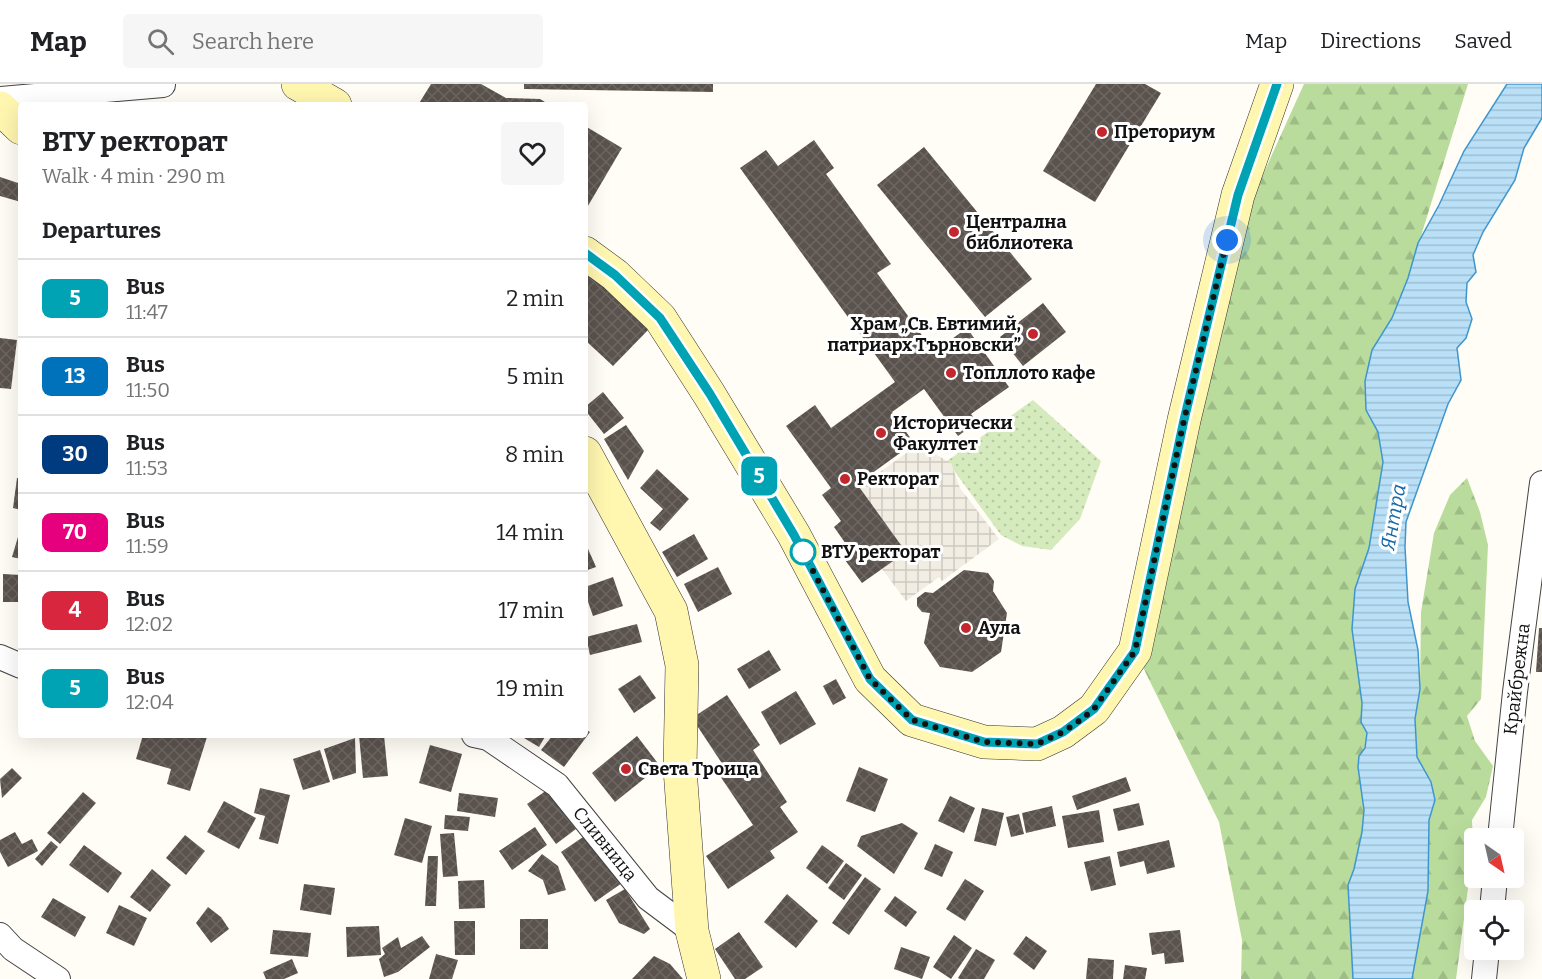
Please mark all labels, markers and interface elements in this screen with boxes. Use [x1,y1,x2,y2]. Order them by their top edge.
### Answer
search box [123,14,543,68]
text: Map [30,25,87,58]
icon: search [144,25,177,58]
text: Search here [192,28,314,55]
text: Map [1245,28,1287,54]
text: Directions [1320,28,1421,54]
text: Saved [1454,28,1512,54]
place label: Преториум [1114,121,1215,143]
button: heart [501,122,564,185]
text: ВТУ ректорат [42,125,228,158]
marker: Преториум [1095,125,1109,139]
text: Walk · 4 min · 290 m [42,164,225,188]
place label: Централна библиотека [966,211,1073,254]
text: Departures [42,217,161,244]
marker: Централна библиотека [947,225,961,239]
your location [1212,225,1242,255]
text: Bus [126,273,165,300]
text: 5 [69,285,81,311]
text: 2 min [506,285,564,312]
text: 11:47 [126,300,168,324]
place label: Храм „Св. Евтимий, патриарх Търновски” [827,313,1021,356]
marker: Храм „Св. Евтимий, патриарх Търновски” [1026,327,1040,341]
text: Bus [126,351,165,378]
place label: Топллото кафе [963,362,1095,384]
text: 13 [64,363,86,389]
text: 5 min [506,363,564,390]
marker: Топллото кафе [944,366,958,380]
text: 11:50 [126,378,170,402]
place label: Исторически Факултет [893,412,1013,455]
marker: Исторически Факултет [874,426,888,440]
text: Bus [126,429,165,456]
text: 30 [62,441,88,467]
text: 8 min [505,441,564,468]
text: 11:53 [126,456,168,480]
line badge: 5 [740,456,778,496]
text: 5 [753,463,765,489]
place label: Ректорат [857,468,939,490]
marker: Ректорат [838,472,852,486]
water label: Янтра [1375,482,1411,553]
text: Bus [126,507,165,534]
text: 70 [63,519,87,545]
text: 14 min [496,519,564,546]
text: 11:59 [126,534,169,558]
marker: ВТУ ректорат [790,539,816,565]
place label: ВТУ ректорат [821,541,940,563]
text: Bus [126,585,165,612]
text: 4 [69,597,81,623]
text: 17 min [498,597,564,624]
text: 12:02 [126,612,173,636]
place label: Аула [978,617,1021,639]
marker: Аула [959,621,973,635]
street label: Крайбрежна [1499,622,1535,736]
text: Bus [126,663,165,690]
text: 5 [69,675,81,701]
text: 19 min [496,675,564,702]
text: 12:04 [126,690,174,714]
place label: Света Троица [638,758,759,780]
marker: Света Троица [619,762,633,776]
street label: Сливница [568,802,642,886]
north arrow [1464,828,1524,888]
map controls [1464,828,1524,960]
button: locate [1464,900,1524,960]

